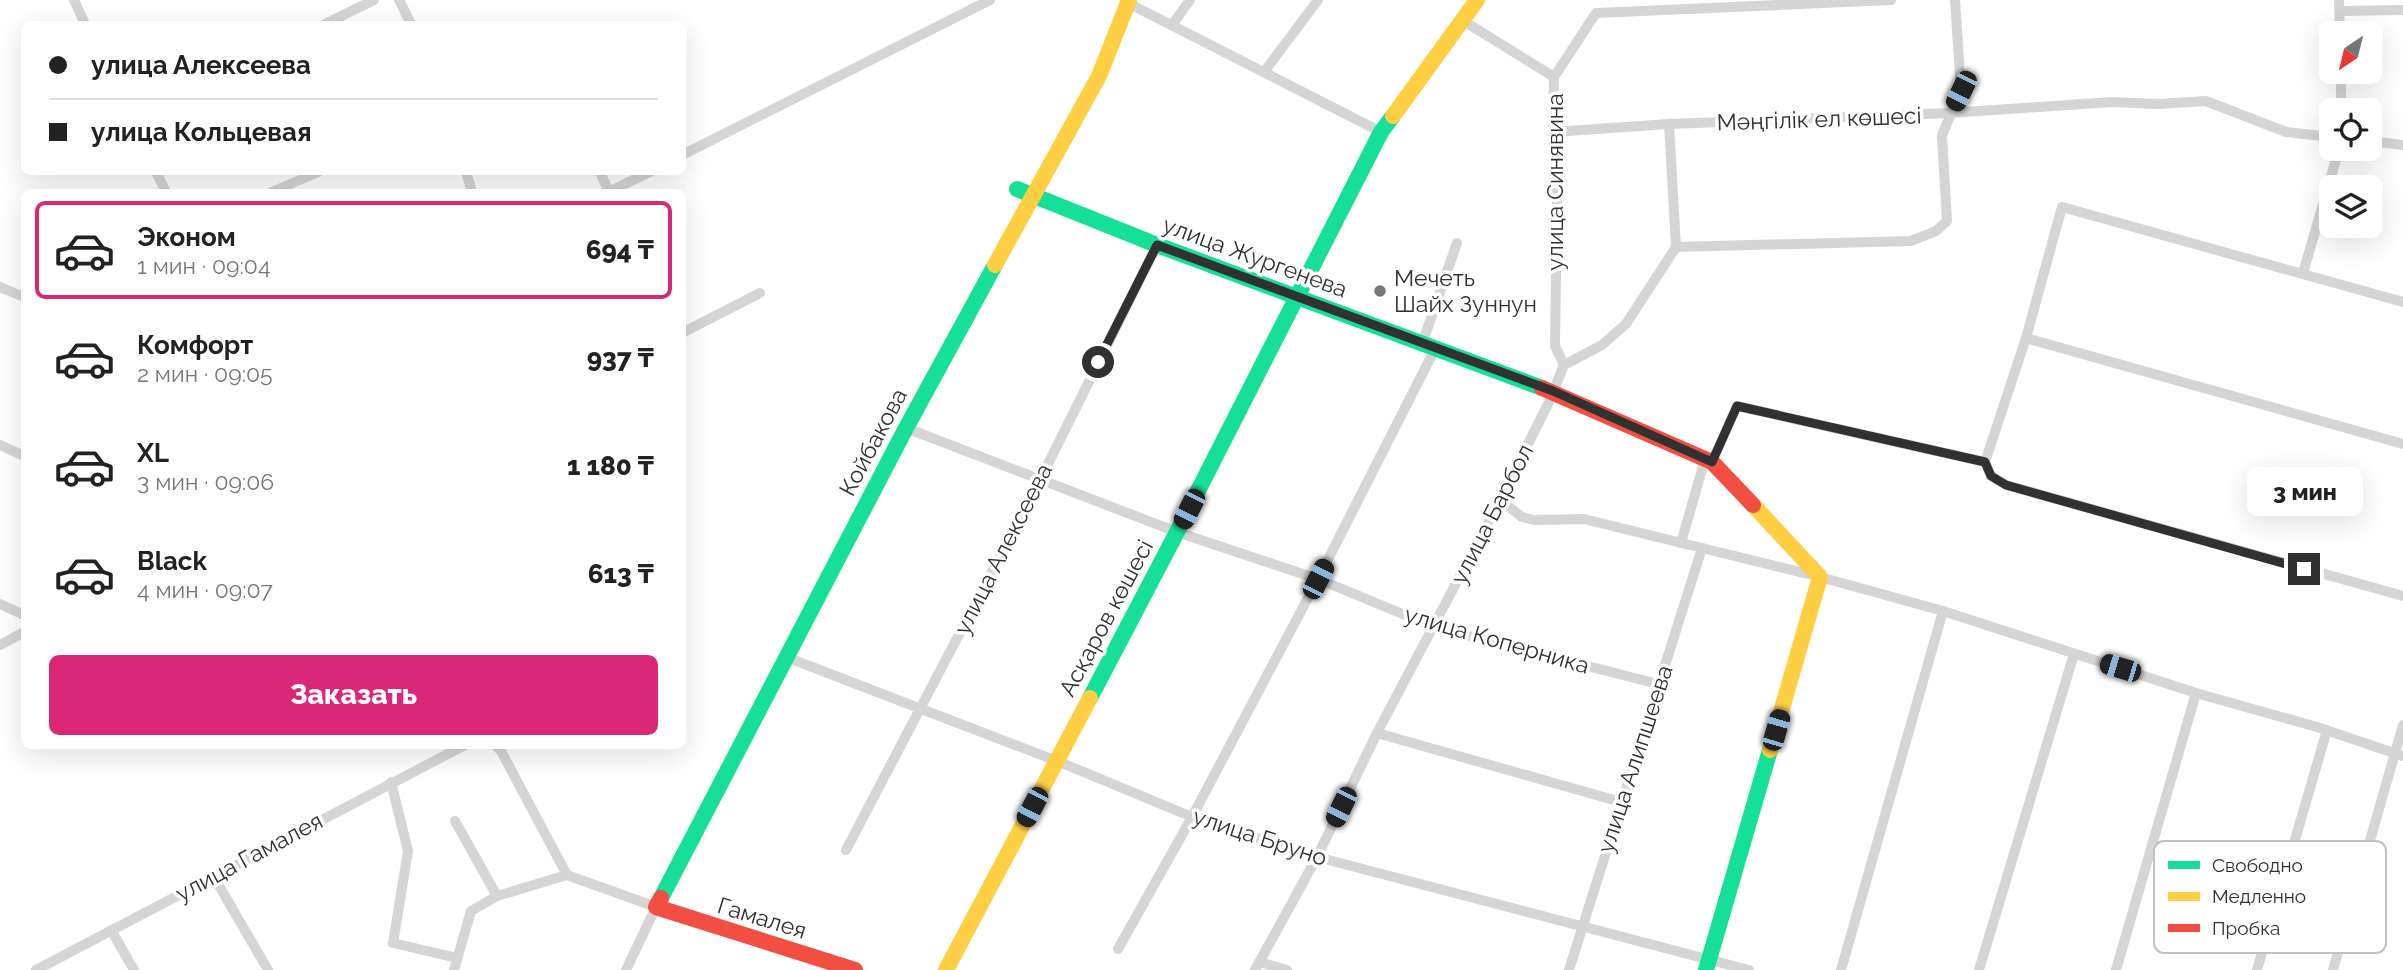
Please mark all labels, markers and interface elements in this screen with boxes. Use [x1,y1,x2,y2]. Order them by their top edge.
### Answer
north arrow [2319,21,2382,84]
map controls [2319,21,2382,238]
text: улица Алексеева [91,50,311,80]
car [1943,68,1980,114]
street label: улица Синявина [1541,93,1568,271]
button: locate [2319,98,2382,161]
street label: Мәңгілік ел көшесі [1716,101,1922,136]
text: улица Кольцевая [91,117,312,147]
button: layers [2319,175,2382,238]
street label: улица Жургенева [1159,211,1351,302]
icon: car [53,219,116,282]
text: Эконом [137,222,236,252]
text: 694 ₸ [586,235,654,265]
text: 1 мин · 09:04 [137,252,271,279]
place label: Мечеть Шайх Зуннун [1394,264,1537,317]
marker: Мечеть Шайх Зуннун [1372,283,1388,299]
icon: car [53,327,116,390]
text: Комфорт [137,330,253,360]
text: 937 ₸ [587,343,654,373]
route start [1082,346,1114,378]
text: 2 мин · 09:05 [137,360,273,387]
street label: Койбакова [833,384,912,500]
icon: car [53,435,116,498]
text: XL [137,438,169,468]
street label: улица Барбол [1445,439,1538,588]
text: 1 180 ₸ [567,451,654,481]
street label: улица Алексеева [948,459,1057,639]
text: 3 мин · 09:06 [137,468,274,495]
callout: 3 мин [2246,468,2362,516]
text: 3 мин [2273,478,2337,505]
car [1171,486,1208,532]
street label: Асқаров көшесі [1053,535,1158,701]
icon: car [53,543,116,606]
text: Black [137,546,207,576]
route end [2288,553,2320,585]
car [1300,556,1337,602]
text: 613 ₸ [588,559,654,589]
text: 4 мин · 09:07 [137,576,273,603]
street label: улица Коперника [1402,600,1593,679]
car [2097,652,2144,684]
button: Заказать [49,655,658,735]
street label: улица Алипшеева [1591,662,1678,856]
car [1761,707,1792,753]
car [1013,784,1052,830]
car [1323,784,1360,830]
street label: улица Бруно [1190,802,1331,871]
street label: улица Гамалея [171,806,327,907]
legend [2154,841,2386,953]
text: Свободно [2212,854,2303,876]
text: Медленно [2212,885,2306,907]
street label: Гамалея [714,891,810,944]
text: Пробка [2212,917,2280,939]

